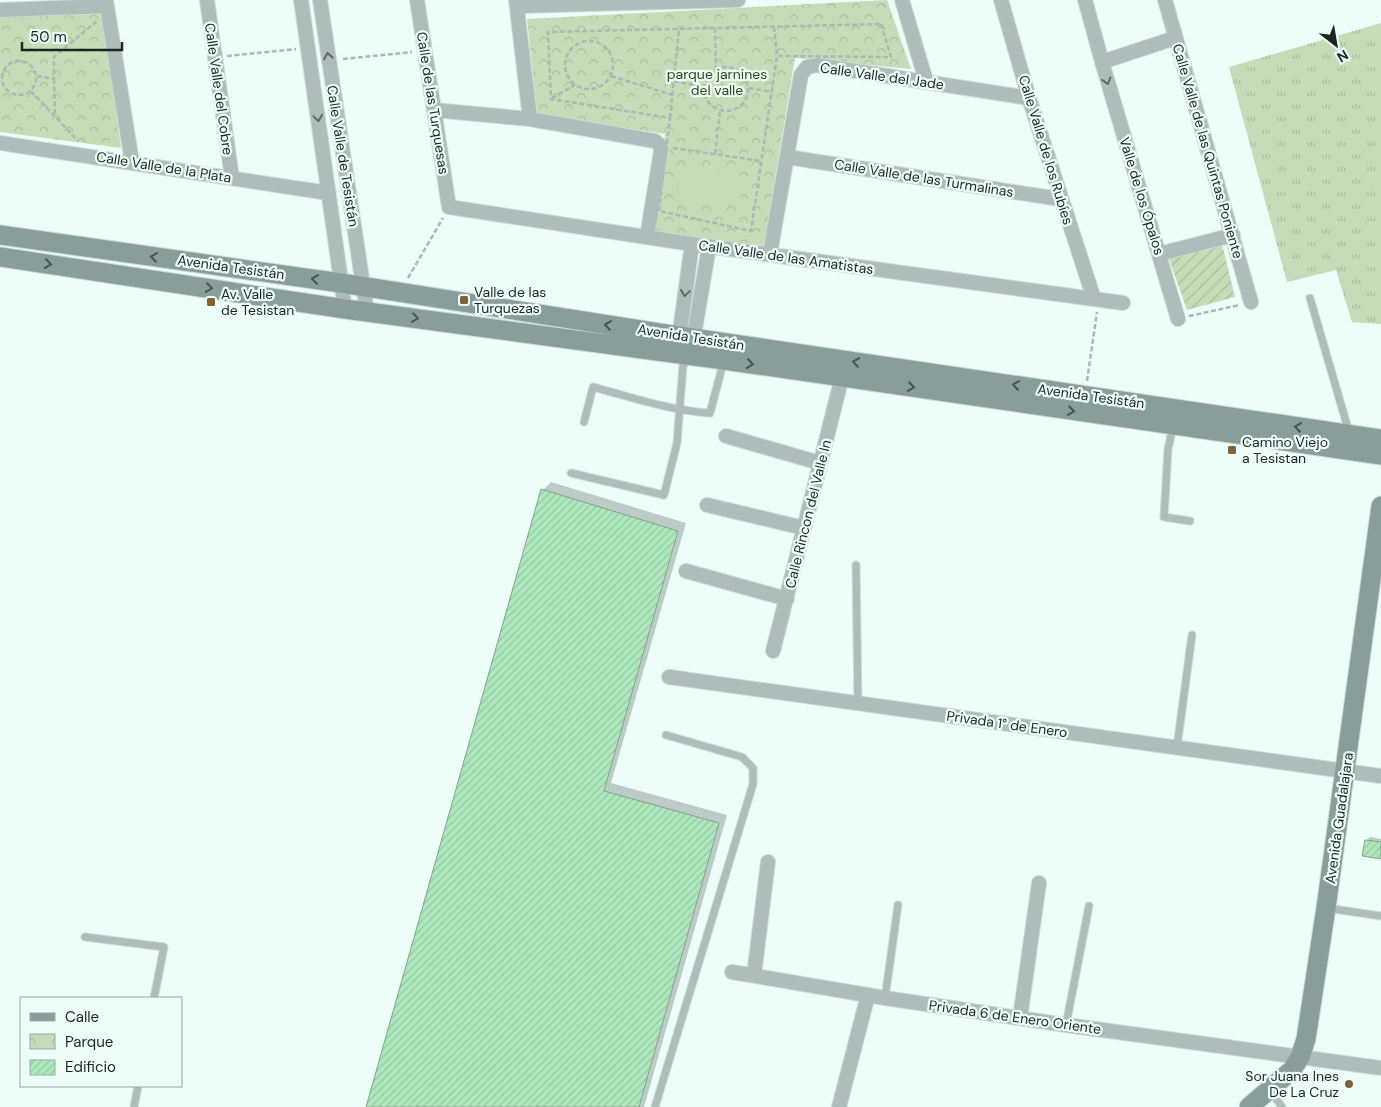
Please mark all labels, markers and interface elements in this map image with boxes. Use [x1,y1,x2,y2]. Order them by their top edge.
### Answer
scale bar [22,20,122,52]
north arrow [1311,20,1361,70]
street label: Calle Valle del Cobre [201,22,237,156]
text: 50 m [30,27,67,47]
street label: Calle de las Turquesas [413,30,453,176]
street label: Calle Valle de las Quintas Poniente [1169,42,1247,260]
text: N [1334,46,1352,66]
one-way arrow [324,52,334,60]
street label: Calle Valle del Jade [819,58,945,94]
park label: parque jarnines del valle [667,65,767,99]
street label: Calle Valle de los Rubíes [1015,73,1077,227]
one-way arrow [1102,76,1112,84]
street label: Calle Valle de Tesistán [323,84,363,228]
one-way arrow [312,113,322,122]
street label: Valle de los Ópalos [1115,135,1169,257]
street label: Calle Valle de la Plata [95,147,233,187]
street label: Calle Valle de las Turmalinas [833,155,1015,201]
street label: Calle Valle de las Amatistas [697,236,875,278]
street label: Avenida Tesistán [176,251,286,283]
one-way arrow [150,252,158,262]
one-way arrow [45,258,53,269]
one-way arrow [310,275,319,285]
one-way arrow [205,283,213,293]
place label: Valle de las Turquezas [474,283,546,317]
place label: Av. Valle de Tesistan [221,285,294,319]
one-way arrow [680,289,691,297]
marker: Valle de las Turquezas [458,294,470,306]
marker: Av. Valle de Tesistan [205,296,217,308]
one-way arrow [411,313,420,323]
one-way arrow [604,320,613,330]
street label: Avenida Tesistán [636,320,746,354]
one-way arrow [851,357,860,367]
one-way arrow [745,358,754,368]
street label: Avenida Tesistán [1036,380,1146,412]
one-way arrow [907,381,915,392]
one-way arrow [1012,381,1021,391]
one-way arrow [1067,405,1076,415]
one-way arrow [1294,422,1302,433]
place label: Camino Viejo a Tesistan [1242,433,1328,467]
street label: Calle Rincon del Valle In [781,438,835,590]
marker: Camino Viejo a Tesistan [1226,444,1238,456]
street label: Privada 1° de Enero [945,707,1069,741]
street label: Avenida Guadalajara [1321,751,1357,885]
street label: Privada 6 de Enero Oriente [928,996,1102,1038]
legend [20,997,182,1087]
text: Calle [65,1007,99,1027]
text: Parque [65,1032,113,1052]
text: Edificio [65,1057,116,1077]
place label: Sor Juana Ines De La Cruz [1245,1067,1339,1101]
marker: Sor Juana Ines De La Cruz [1343,1078,1355,1090]

